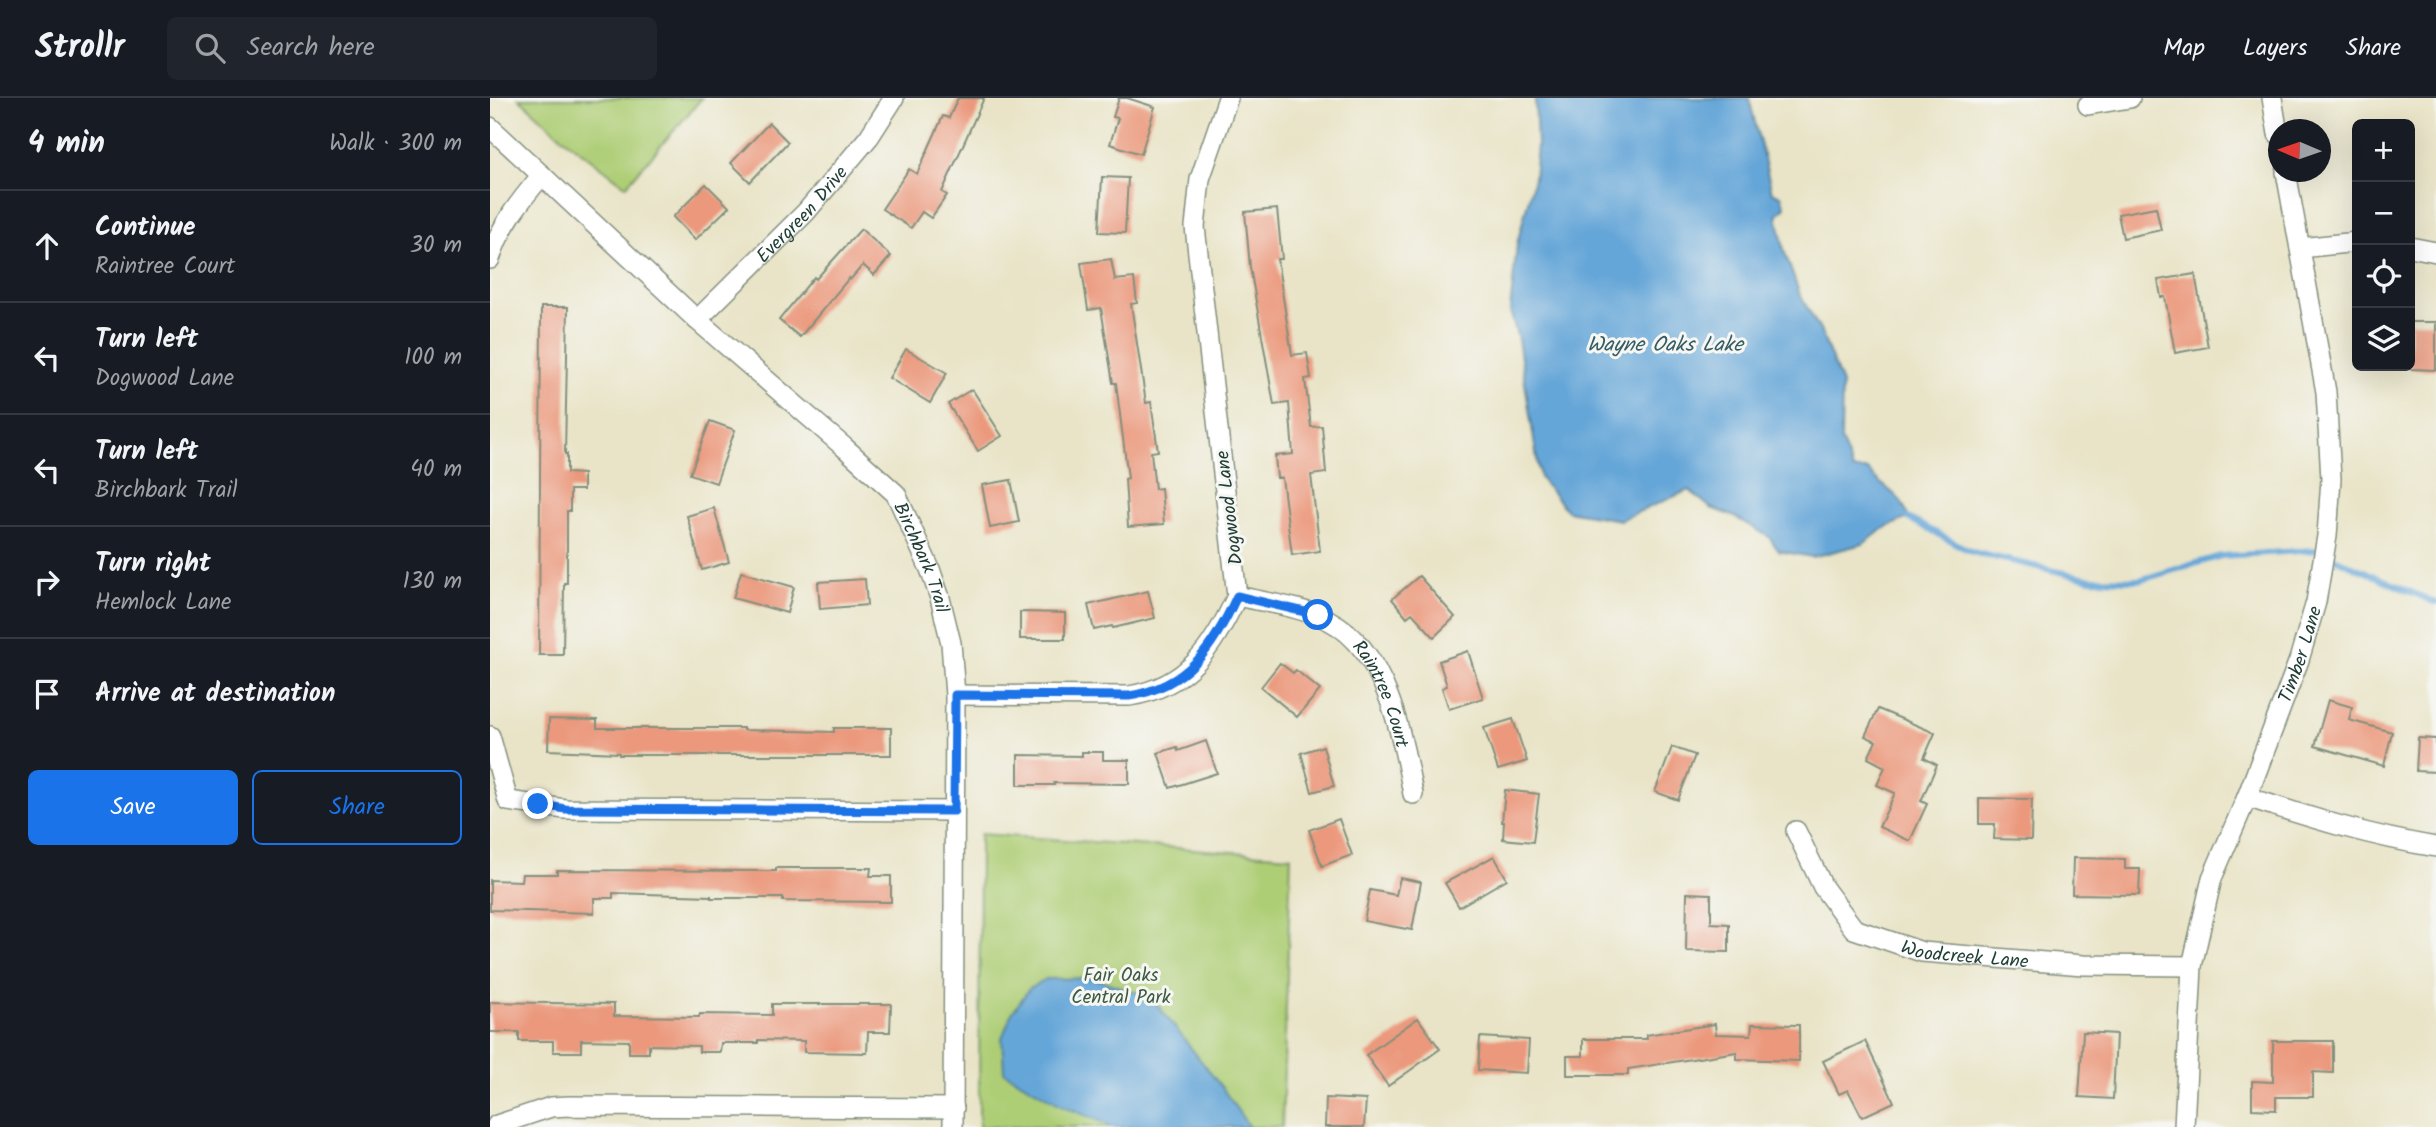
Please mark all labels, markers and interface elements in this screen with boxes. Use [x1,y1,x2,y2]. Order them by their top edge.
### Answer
search box [167,17,657,80]
text: Strollr [35,22,125,75]
text: Search here [247,27,375,69]
icon: search [191,29,229,67]
text: Map [2163,29,2205,68]
text: Layers [2243,29,2307,68]
text: Share [2345,29,2401,68]
north arrow [2268,119,2331,182]
map controls [2352,119,2415,371]
button: + [2352,119,2415,182]
text: 4 min [28,120,105,168]
text: Walk · 300 m [329,126,462,162]
street label: Evergreen Drive [750,159,856,271]
button: − [2352,182,2415,245]
text: Continue [95,207,196,249]
icon: ahead [28,227,66,265]
text: 30 m [410,228,462,264]
button: locate [2352,245,2415,308]
text: Raintree Court [95,249,235,285]
button: layers [2352,308,2415,371]
text: Turn left [95,319,198,361]
water label: Wayne Oaks Lake [1587,329,1745,362]
icon: left [28,339,66,377]
text: 100 m [404,340,462,376]
text: Dogwood Lane [95,361,234,397]
text: Turn left [95,431,198,473]
street label: Dogwood Lane [1208,448,1252,567]
icon: left [28,451,66,489]
text: 40 m [410,452,462,488]
text: Birchbark Trail [95,473,238,509]
street label: Birchbark Trail [885,497,956,617]
text: Turn right [95,543,211,585]
icon: right [28,563,66,601]
text: 130 m [403,564,462,600]
text: Hemlock Lane [95,585,231,621]
route start [1302,599,1333,630]
street label: Timber Lane [2271,602,2331,708]
street label: Raintree Court [1344,634,1416,752]
text: Arrive at destination [95,673,335,715]
icon: arrive [28,675,66,713]
button: Save [28,770,238,845]
button: Share [252,770,462,845]
route end [522,788,553,819]
street label: Woodcreek Lane [1897,933,2030,978]
park label: Fair Oaks Central Park [1071,961,1171,1013]

